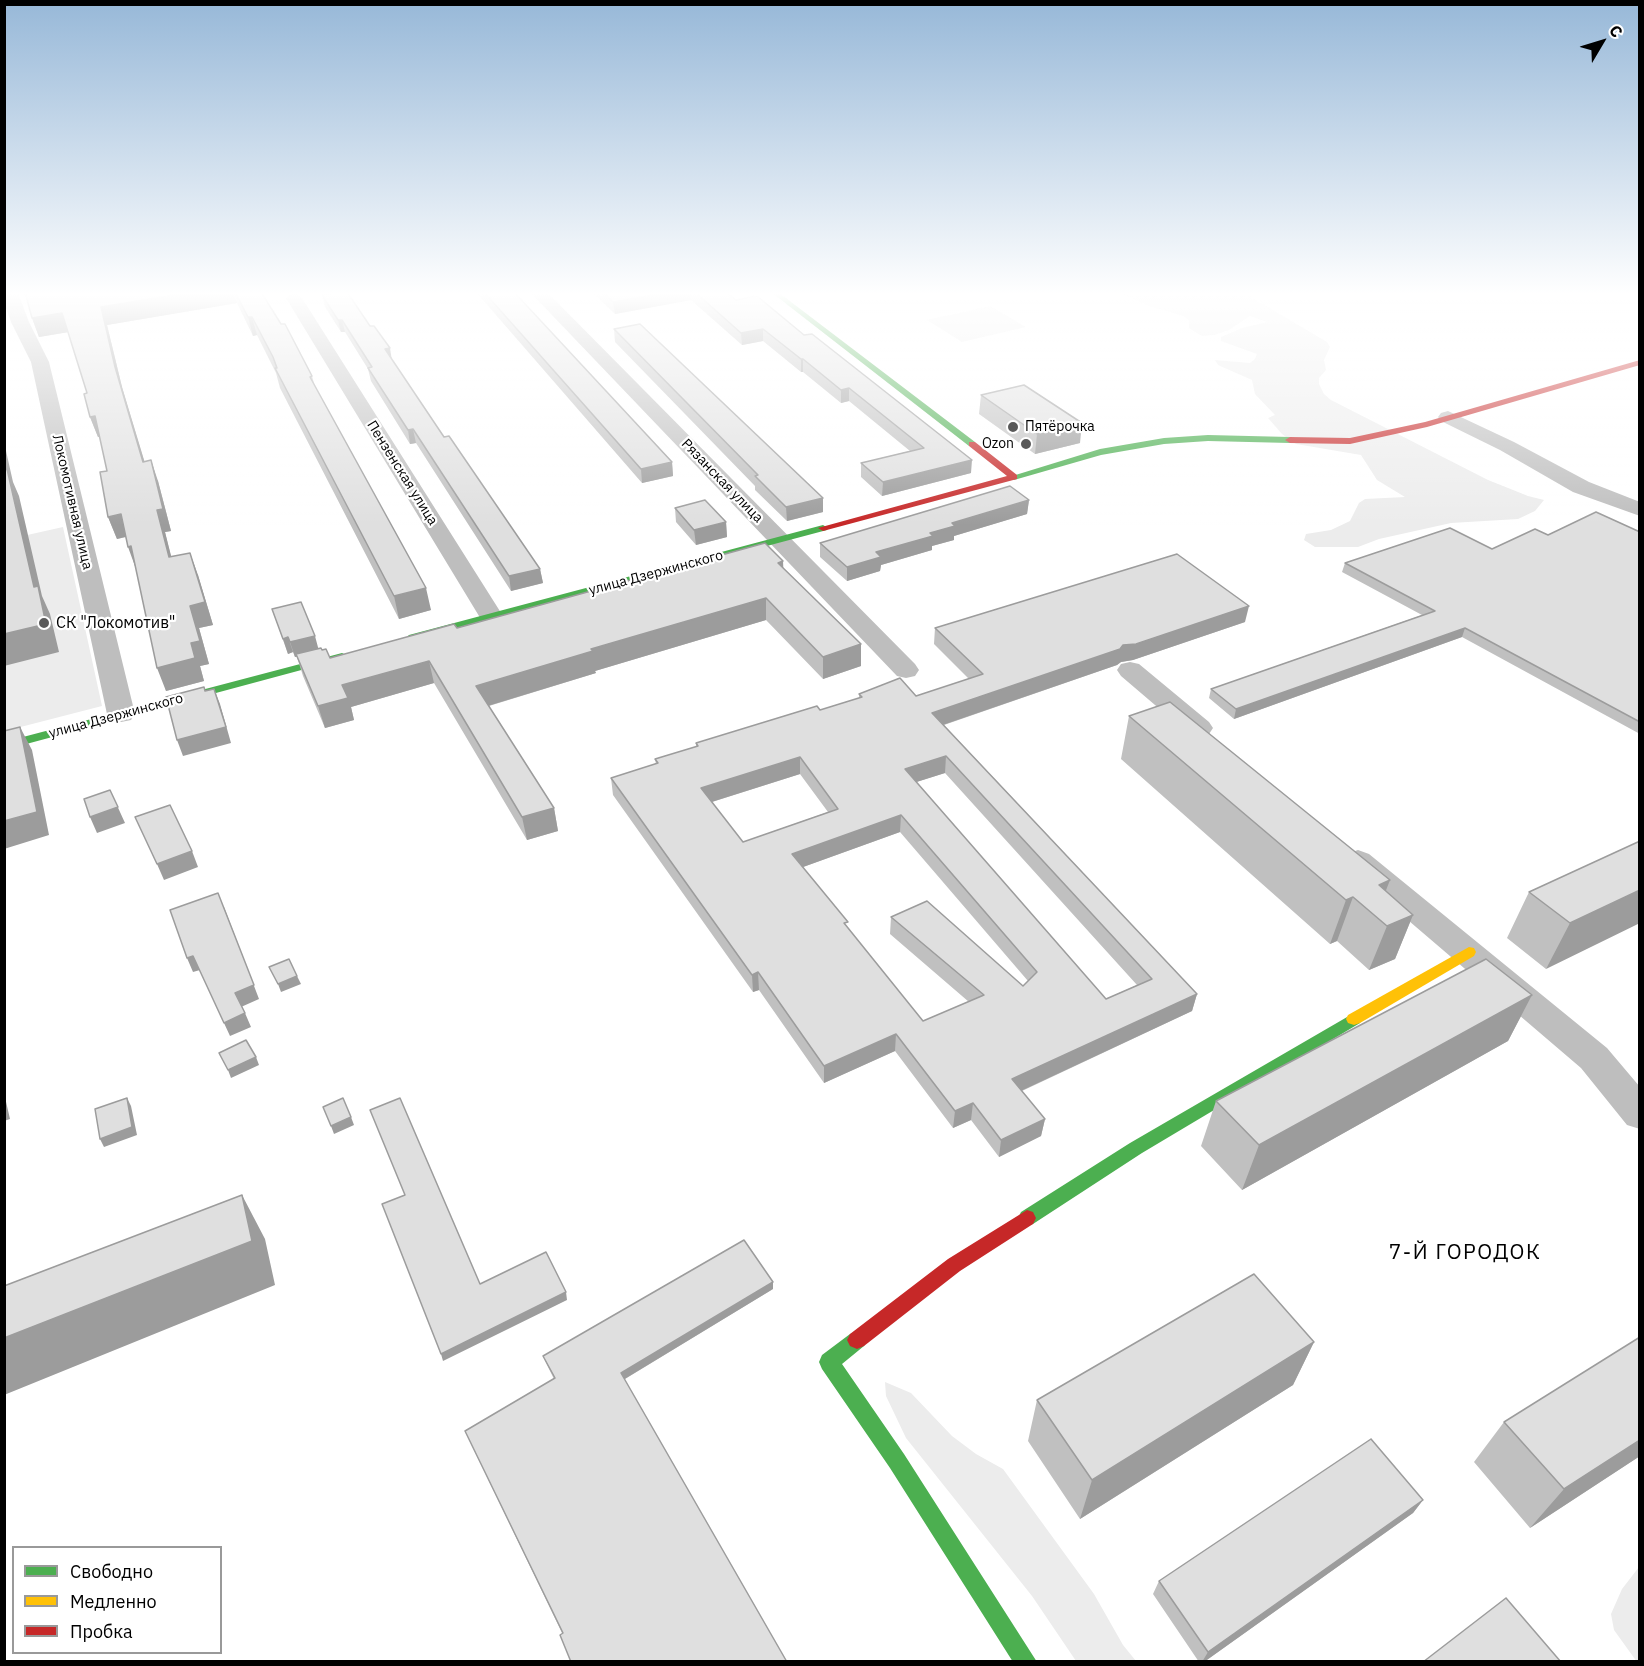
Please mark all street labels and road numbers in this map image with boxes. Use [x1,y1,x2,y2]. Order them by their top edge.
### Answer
street label: Пензенская улица [363,418,441,528]
street label: Локомотивная улица [48,433,96,571]
street label: Рязанская улица [678,436,766,526]
street label: улица Дзержинского [587,547,725,599]
street label: улица Дзержинского [47,690,185,742]

